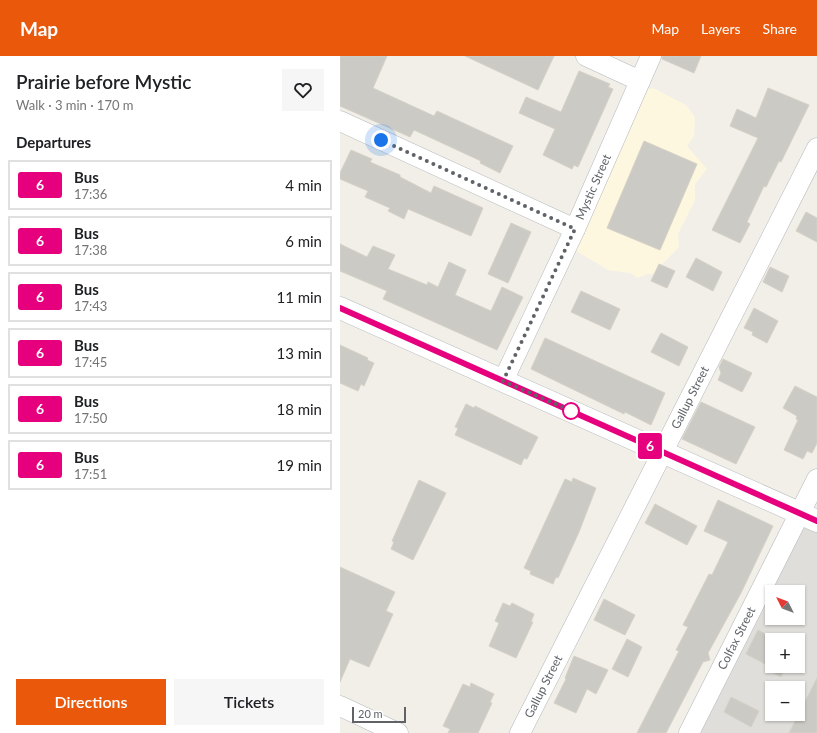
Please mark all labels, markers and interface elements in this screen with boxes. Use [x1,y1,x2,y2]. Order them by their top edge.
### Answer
text: Map [20,17,58,40]
text: Map [651,20,679,37]
text: Layers [701,20,741,37]
text: Share [763,20,797,37]
button: heart [282,69,324,111]
text: Prairie before Mystic [16,70,191,93]
text: Walk · 3 min · 170 m [16,97,134,113]
your location [371,130,391,150]
text: Departures [16,133,91,151]
street label: Mystic Street [572,151,614,222]
text: Bus [74,168,99,186]
text: 6 [36,176,44,193]
text: 4 min [285,176,322,194]
text: 17:36 [74,186,107,202]
text: Bus [74,224,99,242]
text: 6 [36,232,44,249]
text: 6 min [285,232,322,250]
text: 17:38 [74,242,107,258]
text: Bus [74,280,99,298]
text: 6 [36,288,44,305]
text: 11 min [276,288,322,306]
text: 17:43 [74,298,107,314]
text: Bus [74,336,99,354]
text: 6 [36,344,44,361]
text: 13 min [276,344,322,362]
text: 17:45 [74,354,107,370]
street label: Gallup Street [668,363,712,431]
text: Bus [74,392,99,410]
text: 6 [36,400,44,417]
text: 18 min [276,400,322,418]
unlabelled marker [562,402,580,420]
text: 17:50 [74,410,107,426]
line badge: 6 [637,433,663,459]
text: 6 [646,437,654,454]
text: Bus [74,448,99,466]
text: 6 [36,456,44,473]
text: 19 min [276,456,322,474]
text: 17:51 [74,466,107,482]
north arrow [765,585,805,625]
map controls [765,585,805,721]
street label: Colfax Street [714,604,759,672]
button: + [765,633,805,673]
street label: Gallup Street [521,652,566,720]
button: Directions [16,679,166,725]
button: Tickets [174,679,324,725]
button: − [765,681,805,721]
scale bar [352,705,406,724]
text: 20 m [358,707,383,720]

